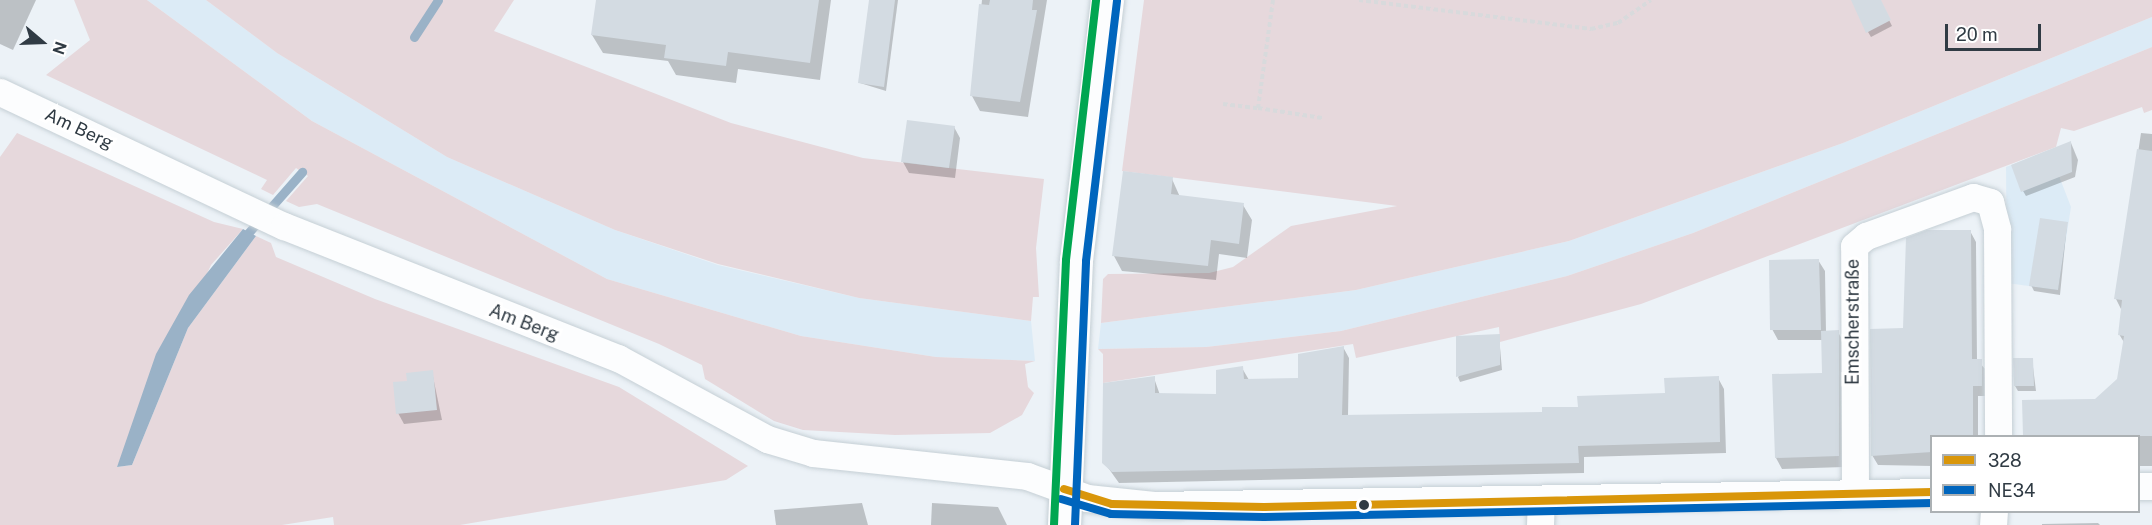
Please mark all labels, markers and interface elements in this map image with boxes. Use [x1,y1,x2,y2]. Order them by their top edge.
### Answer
north arrow [12,12,72,72]
scale bar [1948,12,2044,50]
text: 20 m [1956,24,1998,45]
text: N [48,39,71,57]
street label: Am Berg [41,104,117,154]
street label: Emscherstraße [1842,259,1864,385]
street label: Am Berg [486,300,562,346]
legend [1930,435,2140,513]
text: 328 [1988,450,2022,471]
text: NE34 [1988,480,2035,501]
unlabelled marker [1358,499,1370,511]

